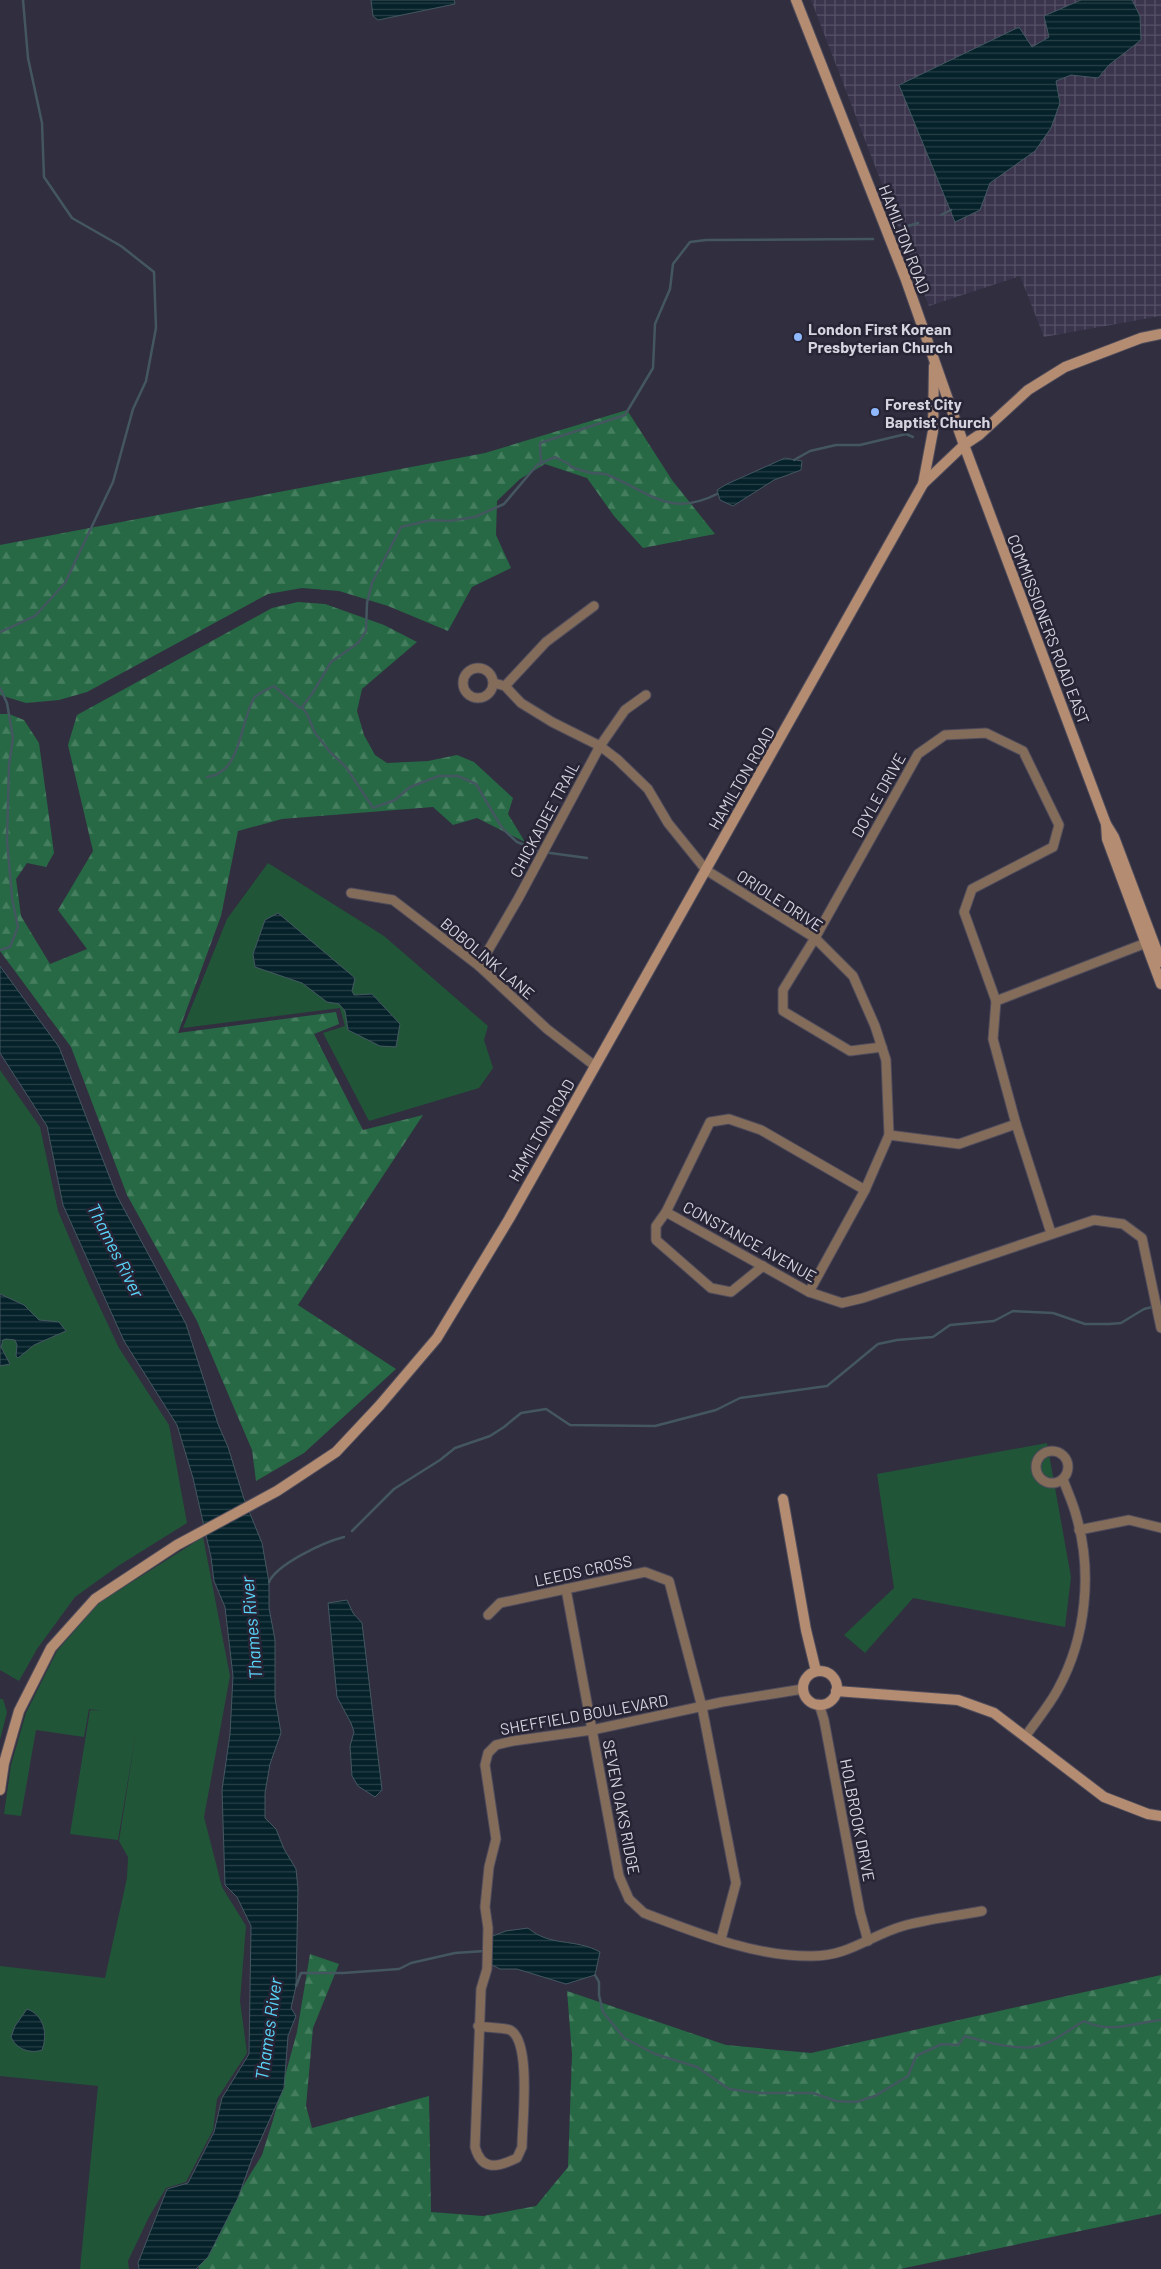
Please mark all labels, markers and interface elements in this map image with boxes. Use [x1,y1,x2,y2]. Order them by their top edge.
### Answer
street label: HAMILTON ROAD [875,182,935,296]
place label: London First Korean Presbyterian Church [808,319,953,356]
marker: London First Korean Presbyterian Church [792,331,804,343]
place label: Forest City Baptist Church [885,394,990,431]
marker: Forest City Baptist Church [869,406,881,418]
street label: COMMISSIONERS ROAD EAST [1004,532,1094,726]
street label: HAMILTON ROAD [704,723,778,833]
street label: DOYLE DRIVE [847,750,909,840]
street label: CHICKADEE TRAIL [505,758,583,880]
street label: ORIOLE DRIVE [734,865,826,935]
street label: BOBOLINK LANE [437,913,539,1003]
street label: HAMILTON ROAD [504,1075,578,1185]
street label: CONSTANCE AVENUE [680,1196,820,1286]
water label: Thames River [83,1199,149,1301]
street label: LEEDS CROSS [533,1550,633,1590]
water label: Thames River [235,1575,266,1680]
street label: SHEFFIELD BOULEVARD [498,1690,670,1738]
street label: SEVEN OAKS RIDGE [600,1738,644,1876]
street label: HOLBROOK DRIVE [837,1757,879,1883]
water label: Thames River [250,1976,286,2082]

